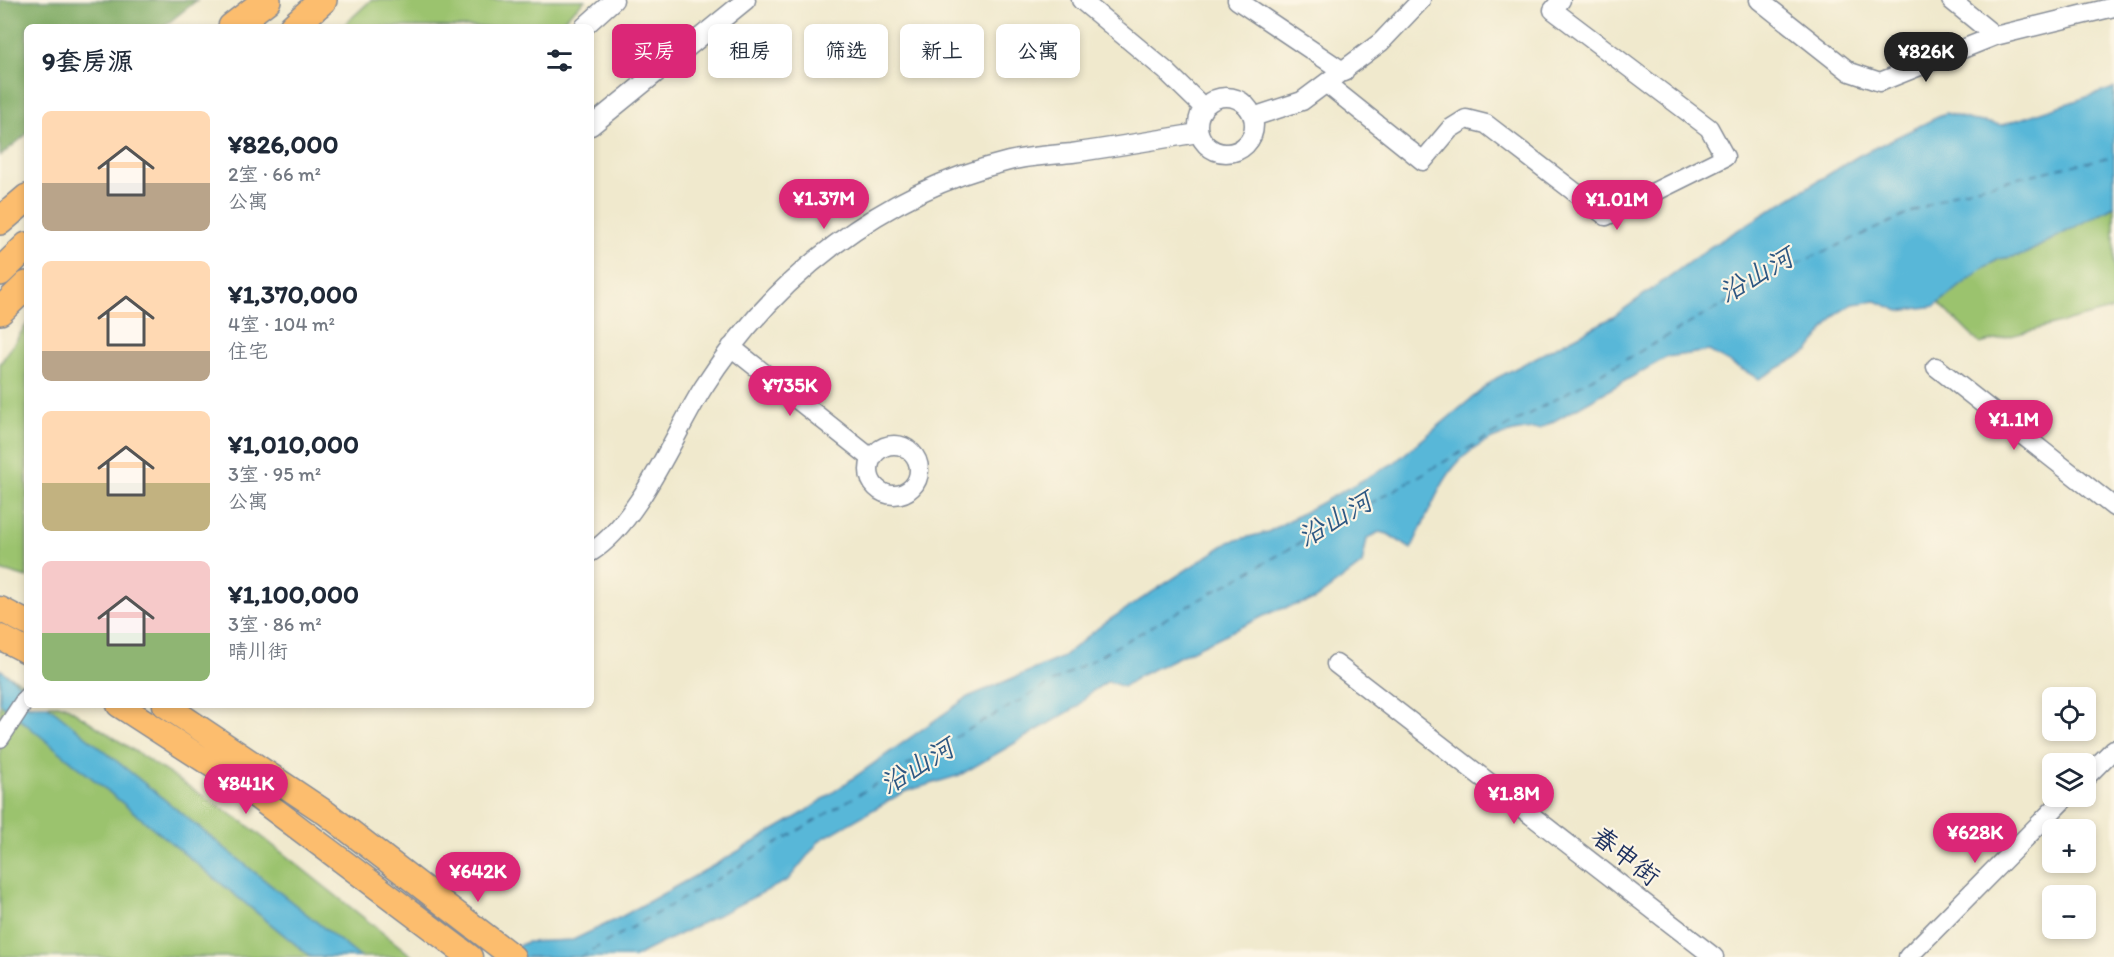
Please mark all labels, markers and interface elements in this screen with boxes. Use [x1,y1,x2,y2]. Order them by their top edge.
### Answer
chip: 买房 [612,24,696,78]
chip: 租房 [708,24,792,78]
chip: 筛选 [804,24,888,78]
chip: 新上 [900,24,984,78]
chip: 公寓 [996,24,1080,78]
pin: ¥826K [1884,32,1968,83]
text: ¥826K [1898,39,1954,63]
icon: filters [543,44,576,77]
text: 9套房源 [42,45,134,77]
text: ¥826,000 [228,128,338,160]
icon: home [90,135,162,207]
text: 2室 · 66 m² [228,162,321,186]
pin: ¥1.37M [775,179,873,230]
pin: ¥1.01M [1568,180,1666,231]
text: ¥1.37M [793,186,855,210]
text: ¥1.01M [1586,187,1648,211]
text: 公寓 [228,189,268,213]
water label: 沿山河 [1712,238,1803,309]
text: ¥1,370,000 [228,278,358,310]
icon: home [90,285,162,357]
text: 4室 · 104 m² [228,312,335,336]
text: 住宅 [228,339,268,363]
pin: ¥735K [748,366,832,417]
text: ¥735K [762,373,818,397]
pin: ¥1.1M [1972,400,2056,451]
text: ¥1.1M [1989,407,2039,431]
text: ¥1,010,000 [228,428,359,460]
icon: home [90,435,162,507]
text: 3室 · 95 m² [228,462,321,486]
water label: 沿山河 [1291,482,1382,553]
text: 公寓 [228,489,268,513]
text: ¥1,100,000 [228,578,359,610]
icon: home [90,585,162,657]
text: 3室 · 86 m² [228,612,322,636]
text: 晴川街 [228,639,288,663]
map controls [2042,687,2096,939]
button: locate [2042,687,2096,741]
water label: 沿山河 [874,729,963,801]
button: layers [2042,753,2096,807]
pin: ¥841K [204,764,288,815]
text: ¥841K [218,771,274,795]
pin: ¥1.8M [1472,774,1556,825]
text: ¥1.8M [1488,781,1540,805]
pin: ¥628K [1933,813,2017,864]
street label: 春申街 [1585,819,1667,893]
button: + [2042,819,2096,873]
text: ¥628K [1947,820,2003,844]
pin: ¥642K [436,852,520,903]
text: ¥642K [449,859,507,883]
button: − [2042,885,2096,939]

